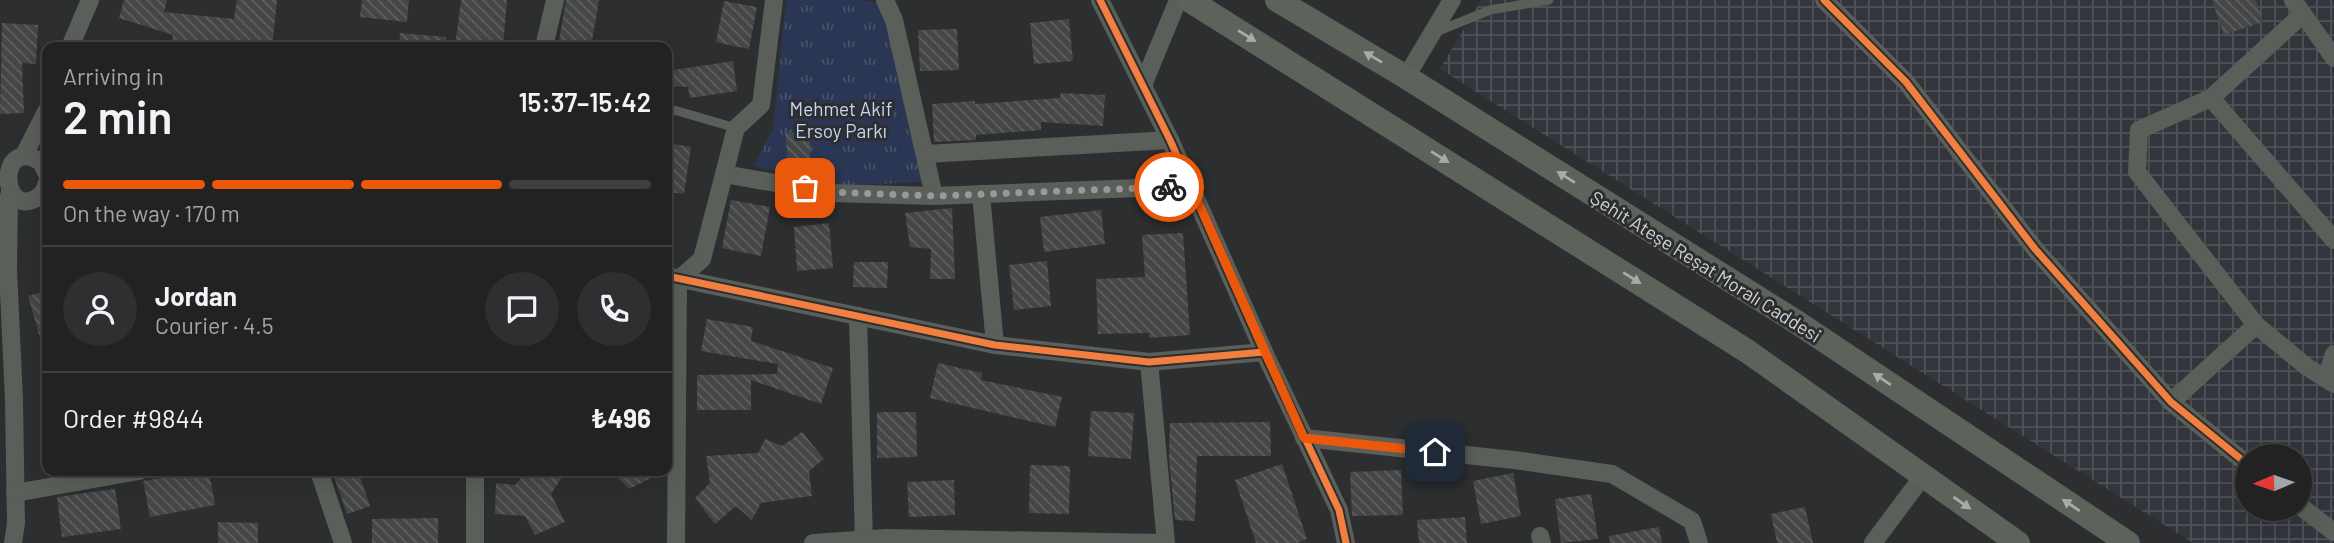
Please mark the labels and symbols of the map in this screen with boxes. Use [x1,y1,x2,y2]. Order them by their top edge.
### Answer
one-way arrow [1237,30,1257,43]
one-way arrow [1364,51,1383,63]
park label: Mehmet Akif Ersoy Parkı [790,97,892,142]
one-way arrow [1430,151,1449,164]
courier [1134,152,1204,222]
pin [775,158,835,218]
one-way arrow [1557,171,1576,184]
street label: Şehit Ateşe Reşat Moralı Caddesi [1586,185,1826,347]
one-way arrow [1623,272,1642,285]
one-way arrow [1873,372,1891,386]
pin [1405,422,1465,482]
north arrow [2235,444,2312,522]
one-way arrow [1953,496,1971,510]
one-way arrow [2062,498,2080,512]

